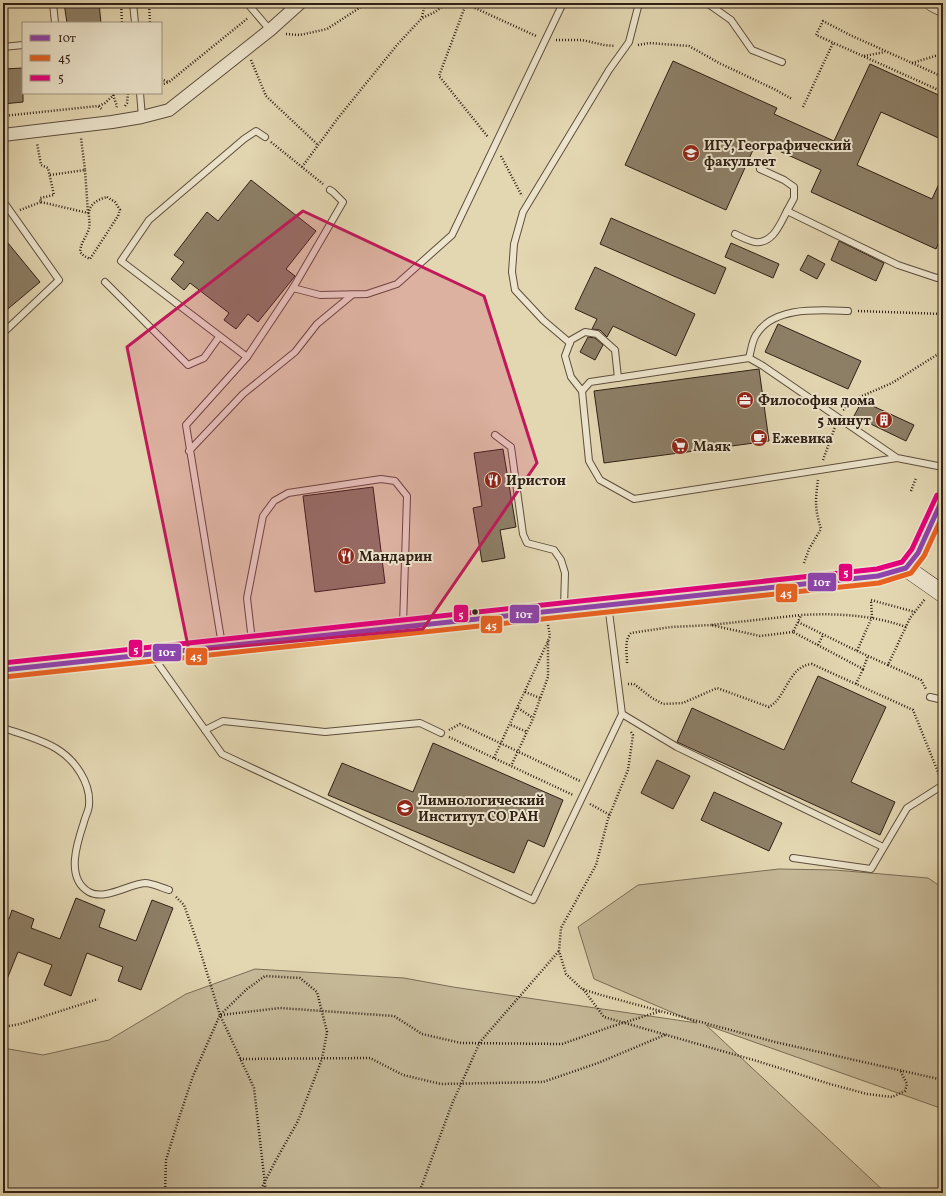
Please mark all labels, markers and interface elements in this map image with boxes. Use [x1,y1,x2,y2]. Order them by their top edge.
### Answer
legend [22,22,162,94]
text: 10т [58,31,76,47]
text: 45 [58,51,71,67]
text: 5 [58,71,64,87]
place label: ИГУ, Географический факультет [704,137,851,172]
school or university icon: ИГУ, Географический факультет [681,143,701,163]
office icon: Философия дома [735,390,755,410]
place label: Философия дома [758,392,876,411]
building icon: 5 минут [874,410,894,430]
place label: 5 минут [817,412,871,431]
cafe icon: Ежевика [749,428,769,448]
place label: Ежевика [772,430,833,449]
supermarket icon: Маяк [670,436,690,456]
place label: Маяк [693,438,731,457]
restaurant icon: Иристон [483,470,503,490]
place label: Иристон [506,472,566,491]
restaurant icon: Мандарин [336,546,356,566]
place label: Мандарин [359,548,432,567]
line badge: 5 [838,563,853,582]
text: 5 [843,566,849,581]
line badge: 10т [807,572,837,592]
text: 10т [813,576,831,591]
line badge: 45 [775,583,798,603]
text: 45 [780,587,792,602]
line badge: 5 [453,604,469,623]
line badge: 10т [509,604,540,624]
unlabelled marker [470,607,480,617]
text: 5 [458,608,464,623]
text: 10т [515,608,533,623]
line badge: 45 [480,615,503,634]
text: 45 [485,619,497,634]
line badge: 5 [128,639,143,658]
text: 5 [133,643,139,658]
line badge: 10т [152,643,182,662]
text: 10т [158,646,176,661]
line badge: 45 [185,647,208,666]
text: 45 [190,650,202,665]
place label: Лимнологический Институт СО РАН [418,792,545,827]
school or university icon: Лимнологический Институт СО РАН [395,798,415,818]

